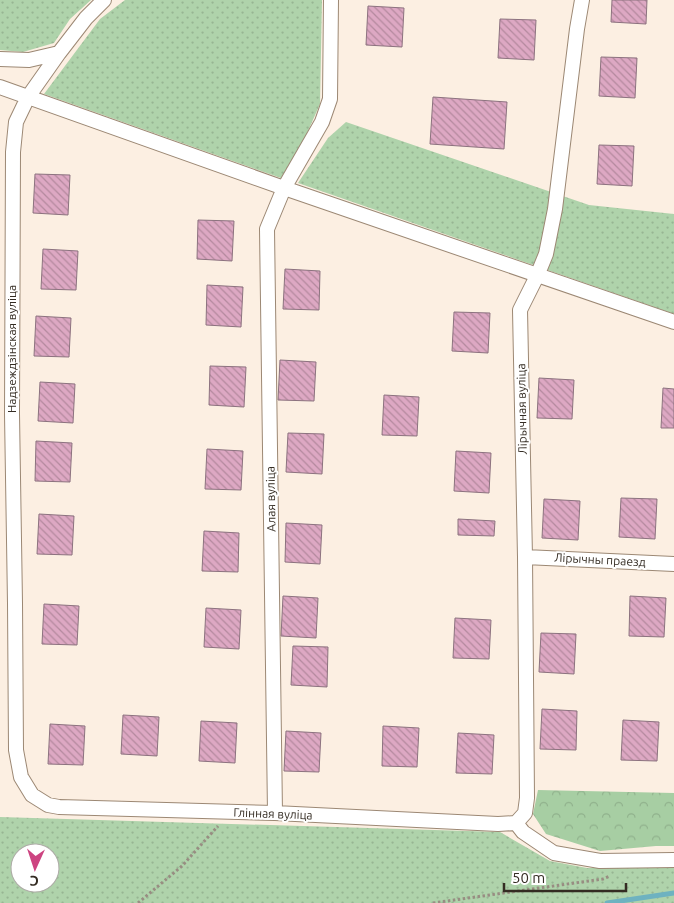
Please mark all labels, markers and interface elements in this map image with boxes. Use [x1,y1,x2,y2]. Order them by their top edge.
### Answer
street label: Надзеждзінская вуліца [5,285,18,413]
street label: Лірычная вуліца [514,363,529,455]
street label: Алая вуліца [263,466,278,532]
street label: Лірычны праезд [554,551,646,568]
street label: Глінная вуліца [233,806,313,821]
north arrow [10,843,60,893]
scale bar [504,860,626,892]
text: 50 m [512,869,545,886]
text: С [29,873,39,889]

